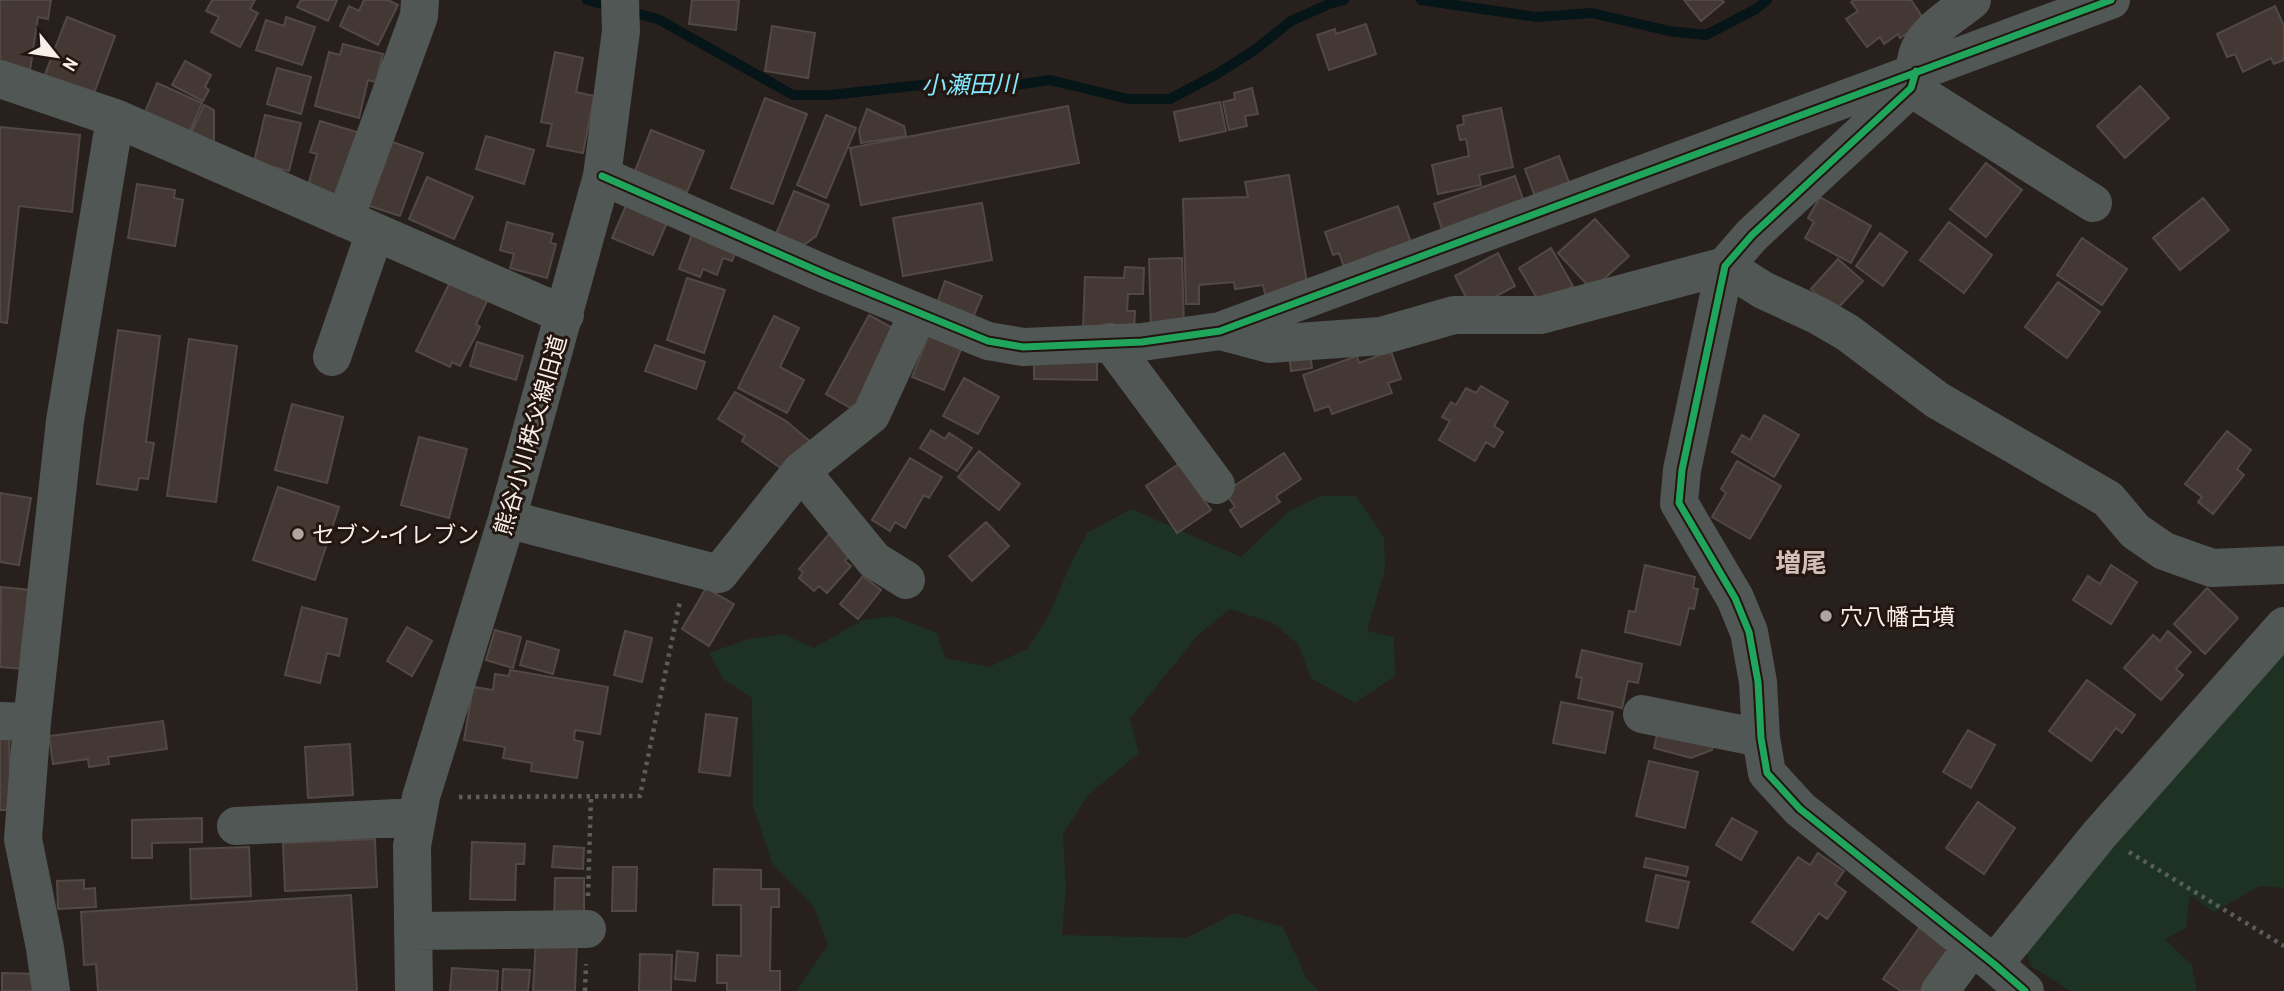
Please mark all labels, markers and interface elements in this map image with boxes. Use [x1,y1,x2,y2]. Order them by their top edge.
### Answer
north arrow [21,21,91,91]
text: N [57,53,85,76]
water label: 小瀬田川 [921,67,1020,101]
street label: 熊谷小川秩父線旧道 [487,331,573,539]
place label: セブン-イレブン [312,519,479,550]
marker: セブン-イレブン [290,526,306,542]
district label: 増尾 [1775,545,1827,580]
place label: 穴八幡古墳 [1840,601,1955,632]
marker: 穴八幡古墳 [1818,608,1834,624]

